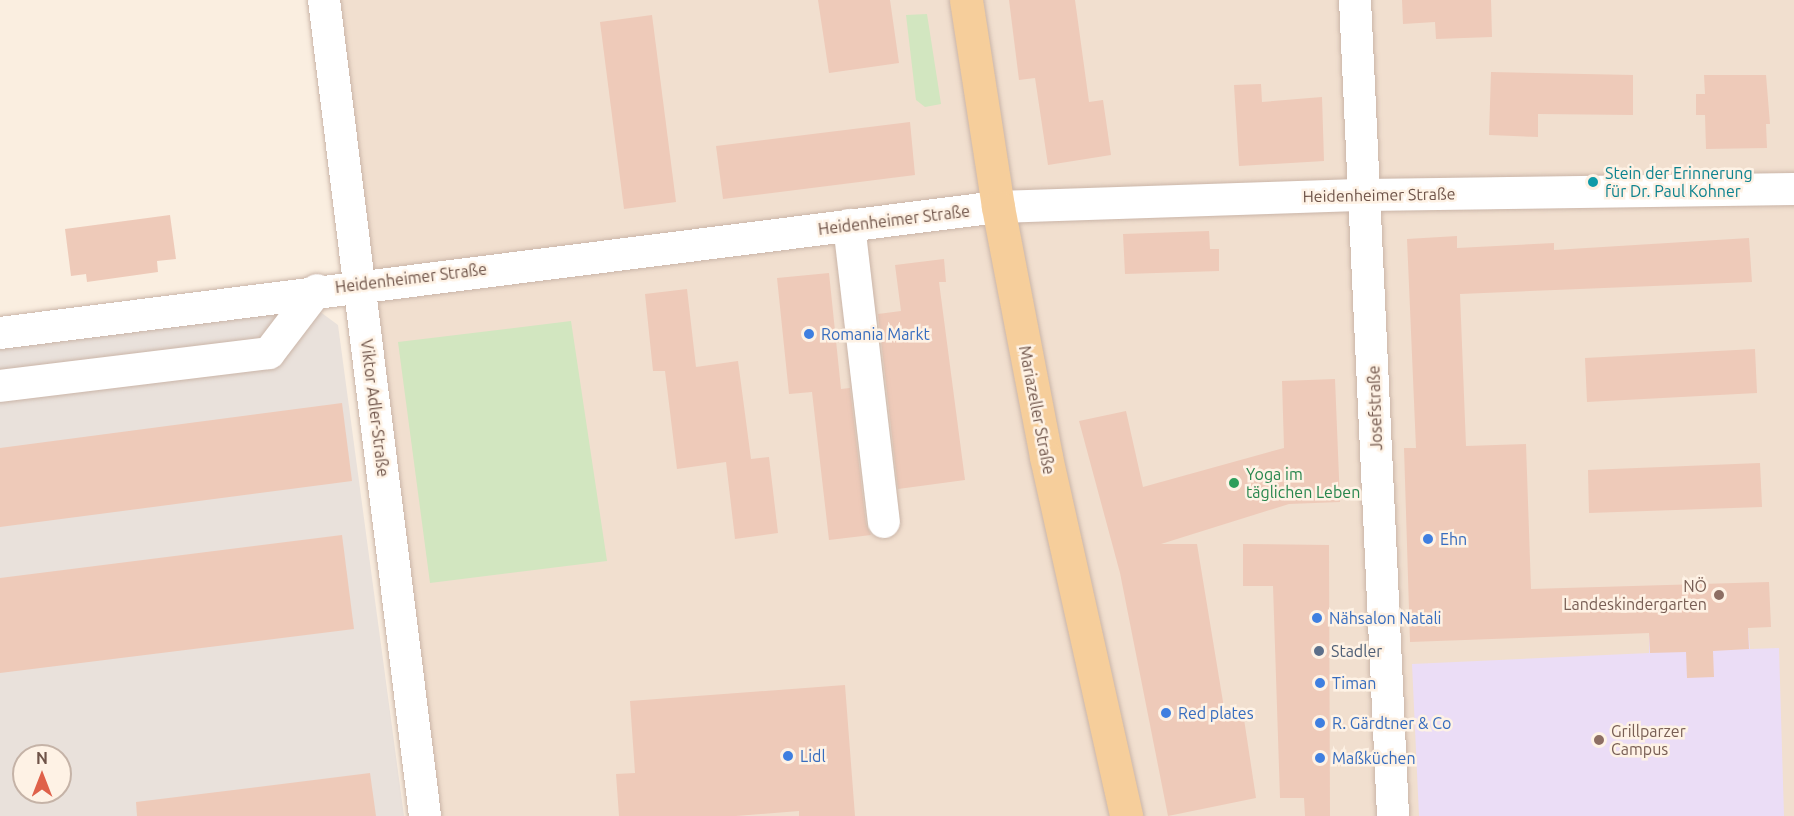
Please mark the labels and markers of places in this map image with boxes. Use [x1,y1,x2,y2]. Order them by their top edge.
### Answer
place label: Stein der Erinnerung für Dr. Paul Kohner [1605,163,1753,201]
marker: Stein der Erinnerung für Dr. Paul Kohner [1586,175,1600,189]
place label: Romania Markt [821,324,930,344]
marker: Romania Markt [802,327,816,341]
place label: Yoga im täglichen Leben [1246,464,1360,502]
marker: Yoga im täglichen Leben [1227,476,1241,490]
place label: Ehn [1440,529,1467,549]
marker: Ehn [1421,532,1435,546]
place label: NÖ Landeskindergarten [1563,576,1707,614]
marker: NÖ Landeskindergarten [1712,588,1726,602]
place label: Nähsalon Natali [1329,608,1442,628]
marker: Nähsalon Natali [1310,611,1324,625]
place label: Stadler [1331,641,1382,661]
marker: Stadler [1312,644,1326,658]
place label: Timan [1332,673,1376,693]
marker: Timan [1313,676,1327,690]
place label: Red plates [1178,703,1254,723]
marker: Red plates [1159,706,1173,720]
place label: R. Gärdtner & Co [1332,713,1451,733]
marker: R. Gärdtner & Co [1313,716,1327,730]
place label: Grillparzer Campus [1611,721,1686,759]
marker: Grillparzer Campus [1592,733,1606,747]
place label: Lidl [800,746,826,766]
place label: Maßküchen [1332,748,1416,768]
marker: Lidl [781,749,795,763]
marker: Maßküchen [1313,751,1327,765]

